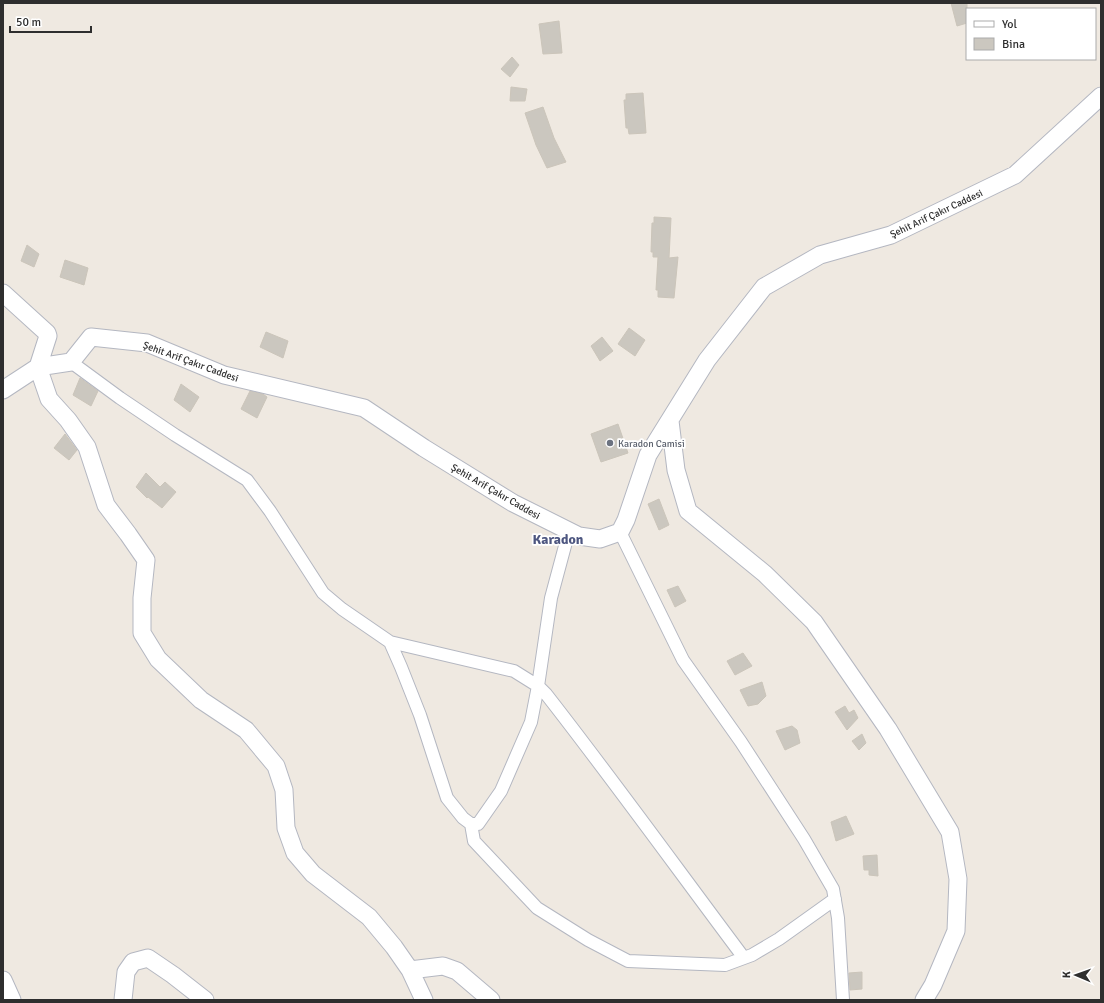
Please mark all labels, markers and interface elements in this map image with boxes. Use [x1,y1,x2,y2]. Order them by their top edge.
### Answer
scale bar [10,8,91,34]
legend [966,8,1096,60]
text: 50 m [16,15,41,30]
text: Yol [1002,17,1018,32]
text: Bina [1002,37,1025,52]
street label: Şehit Arif Çakır Caddesi [888,187,985,241]
street label: Şehit Arif Çakır Caddesi [141,339,240,385]
marker: Karadon Camisi [605,438,615,448]
place label: Karadon Camisi [618,438,685,450]
street label: Şehit Arif Çakır Caddesi [449,461,542,522]
district label: Karadon [533,531,584,548]
north arrow [1056,955,1096,995]
text: K [1060,971,1073,978]

